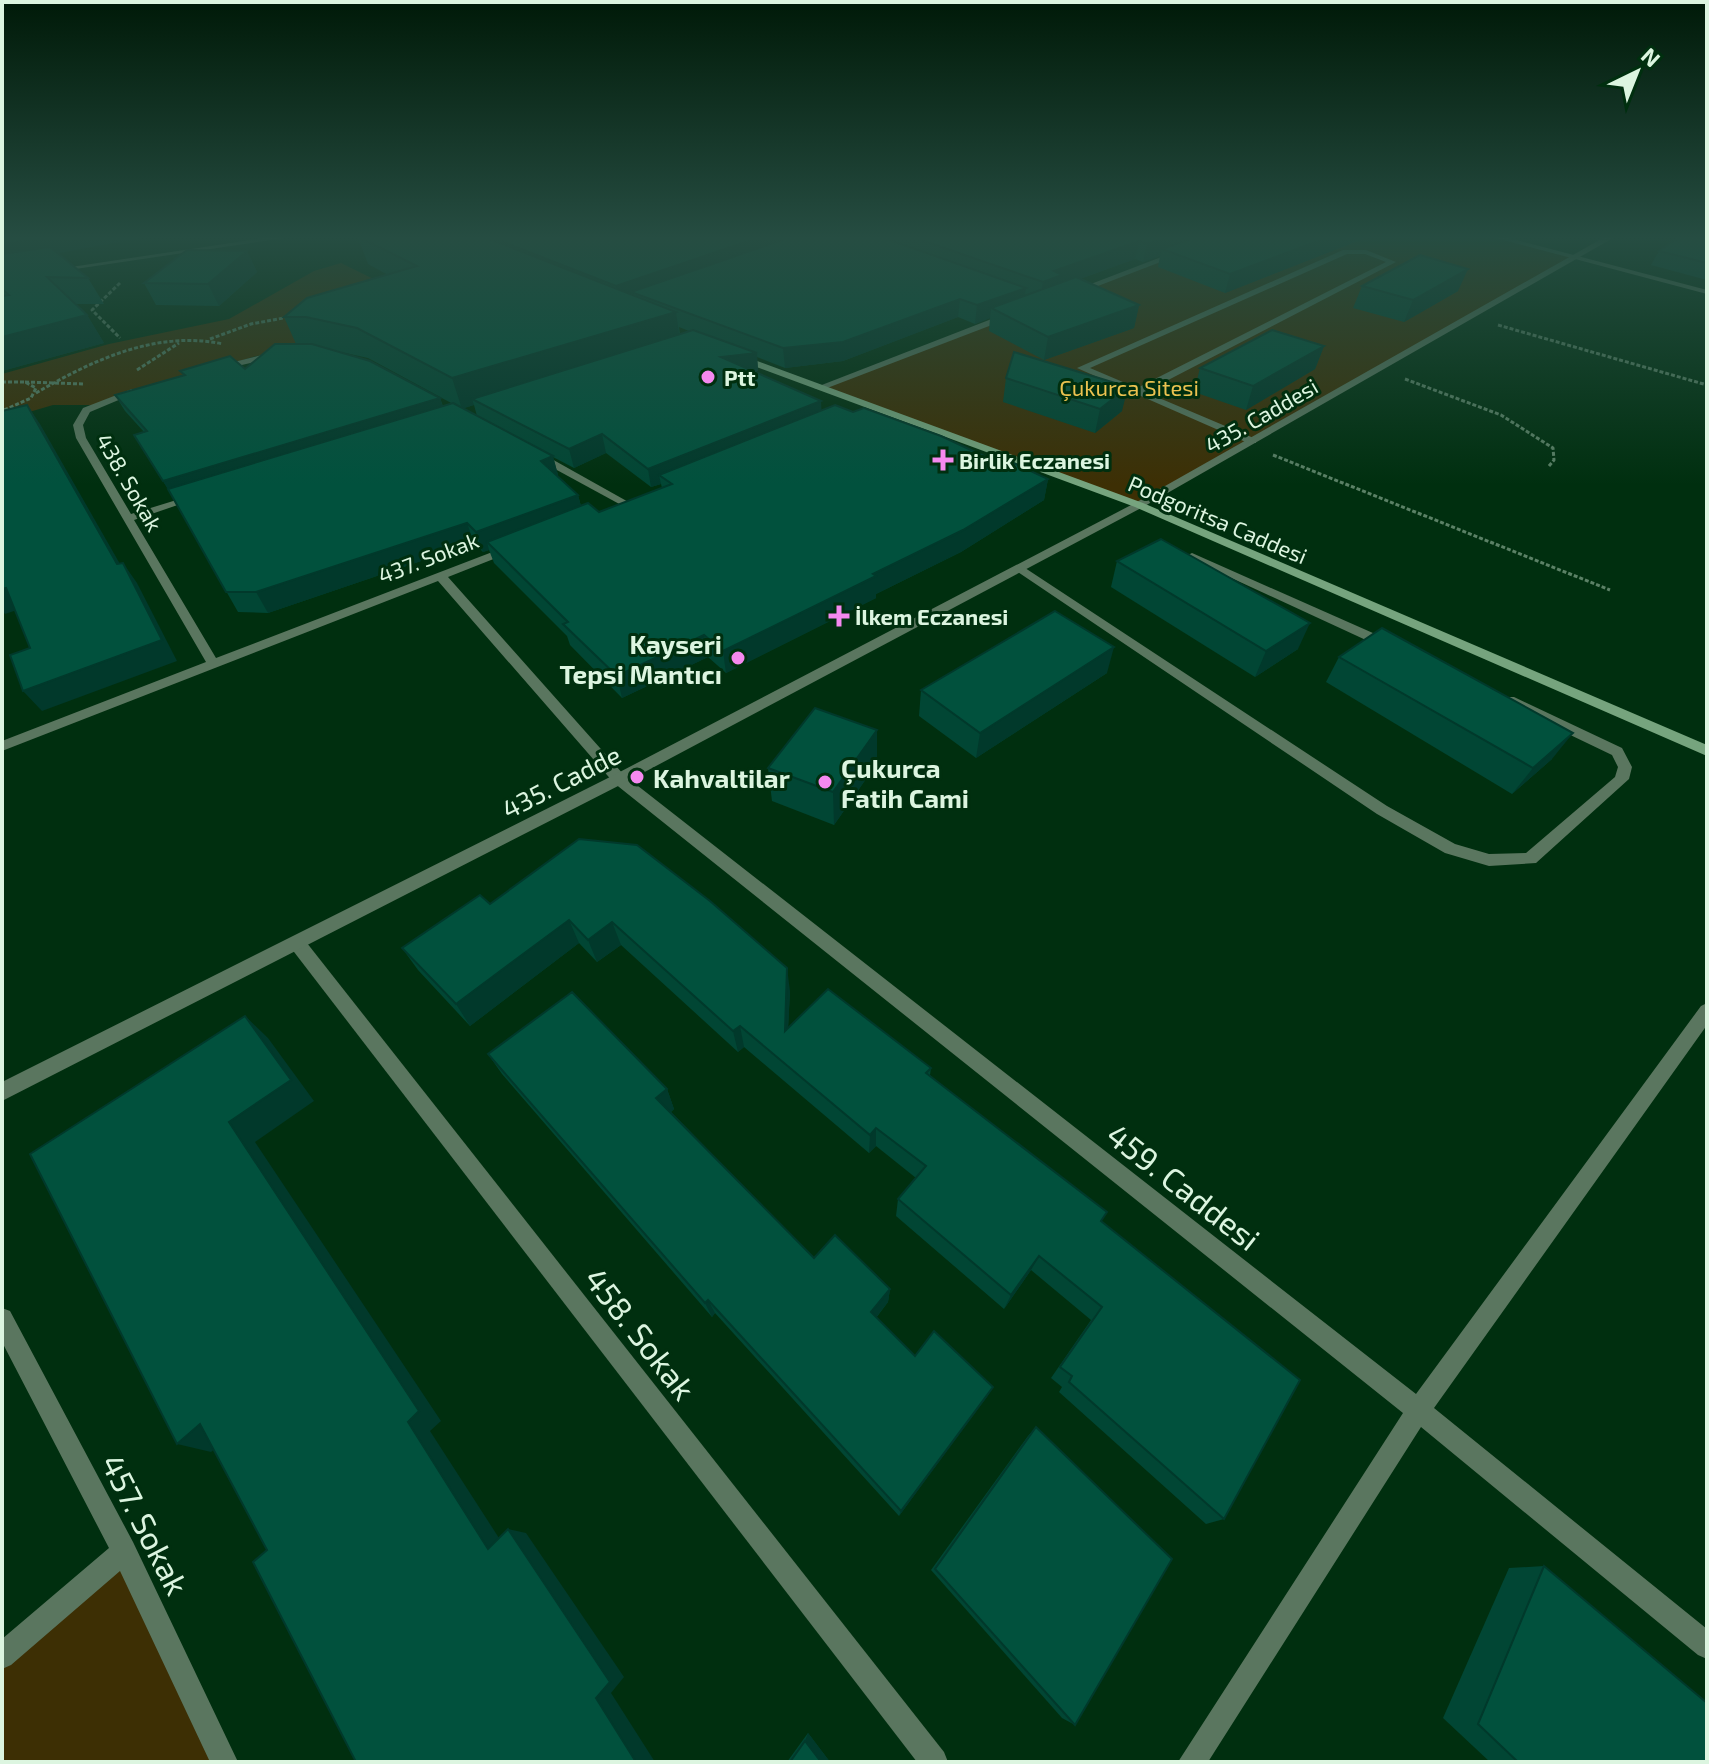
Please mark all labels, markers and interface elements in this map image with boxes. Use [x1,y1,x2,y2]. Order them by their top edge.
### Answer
north arrow [1597,32,1677,112]
text: N [1637,42,1666,72]
place label: Ptt [724,364,756,390]
marker: Ptt [699,368,717,386]
street label: 435. Caddesi [1200,372,1322,458]
park label: Çukurca Sitesi [1059,374,1199,402]
street label: 438. Sokak [92,429,168,535]
place label: Birlik Eczanesi [959,447,1110,473]
marker: Birlik Eczanesi [934,451,952,469]
street label: Podgoritsa Caddesi [1125,470,1311,568]
street label: 437. Sokak [374,526,482,588]
place label: İlkem Eczanesi [855,603,1008,629]
marker: İlkem Eczanesi [830,607,848,625]
place label: Kayseri Tepsi Mantıcı [560,628,722,689]
marker: Kayseri Tepsi Mantıcı [729,649,747,667]
street label: 435. Cadde [496,738,626,824]
place label: Çukurca Fatih Cami [841,752,969,813]
place label: Kahvaltilar [653,762,790,793]
marker: Kahvaltilar [628,768,646,786]
marker: Çukurca Fatih Cami [816,773,834,791]
street label: 459. Caddesi [1100,1115,1268,1257]
street label: 458. Sokak [578,1259,704,1407]
street label: 457. Sokak [94,1447,198,1601]

